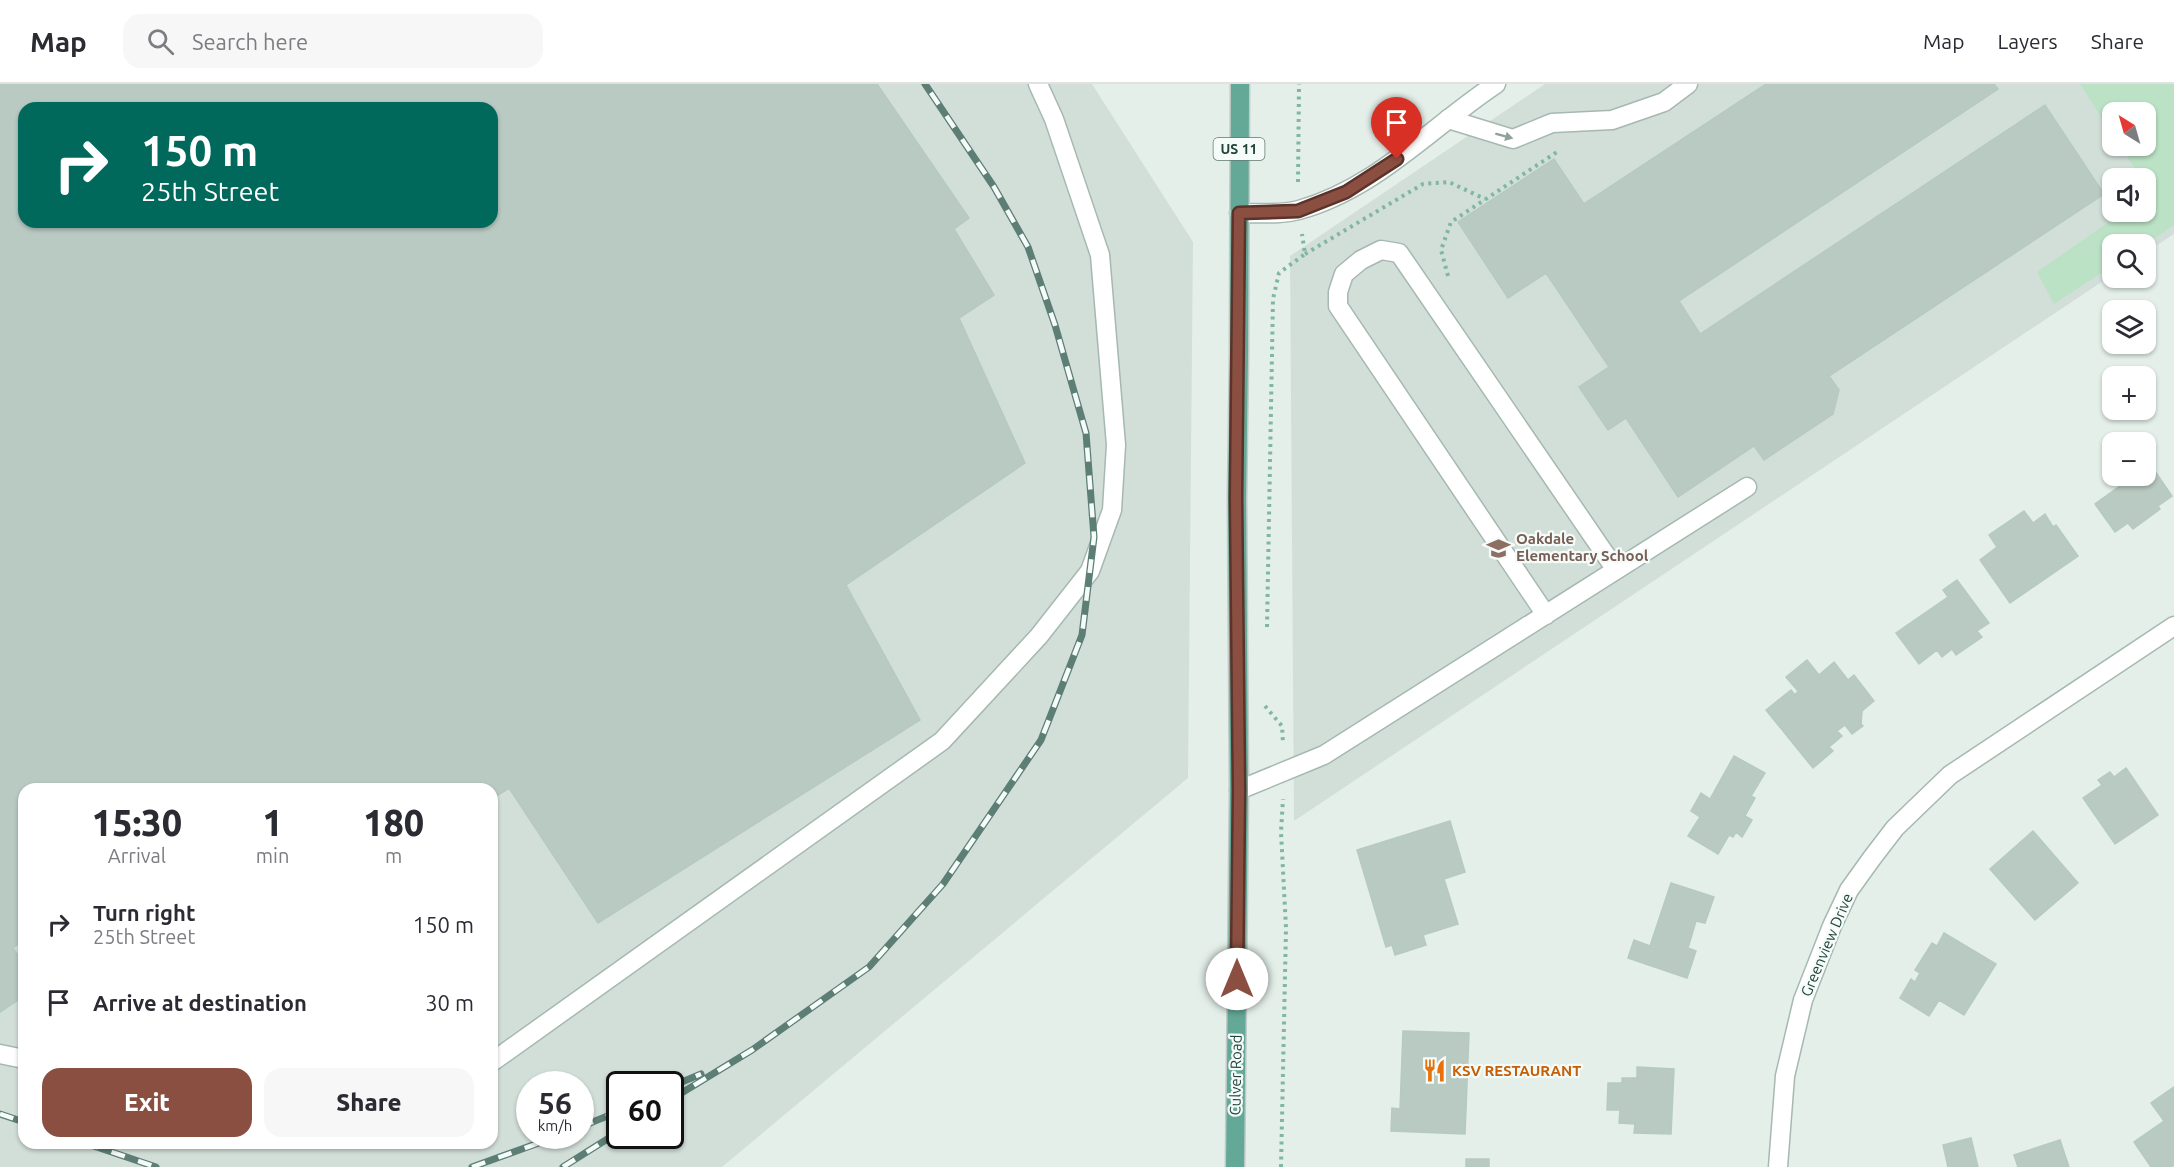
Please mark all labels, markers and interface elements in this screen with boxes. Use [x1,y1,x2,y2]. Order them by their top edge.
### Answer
search box [123,14,543,68]
icon: search [144,25,177,58]
text: Map [30,26,87,57]
text: Search here [192,29,308,54]
text: Map [1923,29,1964,53]
text: Layers [1997,29,2058,53]
text: Share [2091,29,2144,53]
pin [1371,97,1422,159]
north arrow [2102,102,2156,156]
map controls [2102,102,2156,486]
icon: arrive [1380,106,1413,139]
icon: right [42,126,120,204]
text: 150 m [141,127,258,174]
one-way arrow [1495,132,1513,142]
road number: US 11 [1214,138,1264,160]
button: sound [2102,168,2156,222]
text: 25th Street [141,176,279,206]
button: search [2102,234,2156,288]
button: layers [2102,300,2156,354]
button: + [2102,366,2156,420]
button: − [2102,432,2156,486]
place label: Oakdale Elementary School [1516,530,1649,564]
school or university icon: Oakdale Elementary School [1485,535,1511,561]
text: 15:30 [92,802,182,843]
text: 1 [262,802,283,843]
text: 180 [363,802,424,843]
text: Arrival [108,844,166,867]
text: min [256,844,289,867]
text: m [385,844,402,867]
street label: Greenview Drive [1797,891,1856,999]
text: Turn right [93,900,195,925]
icon: right [42,908,75,941]
text: 150 m [413,912,474,937]
text: 25th Street [93,925,195,948]
position arrow [1205,947,1269,1011]
icon: arrive [42,986,75,1019]
text: Arrive at destination [93,990,307,1015]
text: 30 m [425,990,474,1015]
street label: Culver Road [1226,1034,1245,1116]
restaurant icon: KSV RESTAURANT [1421,1058,1447,1084]
place label: KSV RESTAURANT [1452,1062,1581,1079]
button: Exit [42,1068,252,1137]
button: Share [264,1068,474,1137]
speed limit sign: 60 [606,1071,684,1149]
text: 56 [538,1086,572,1120]
text: km/h [538,1117,572,1134]

